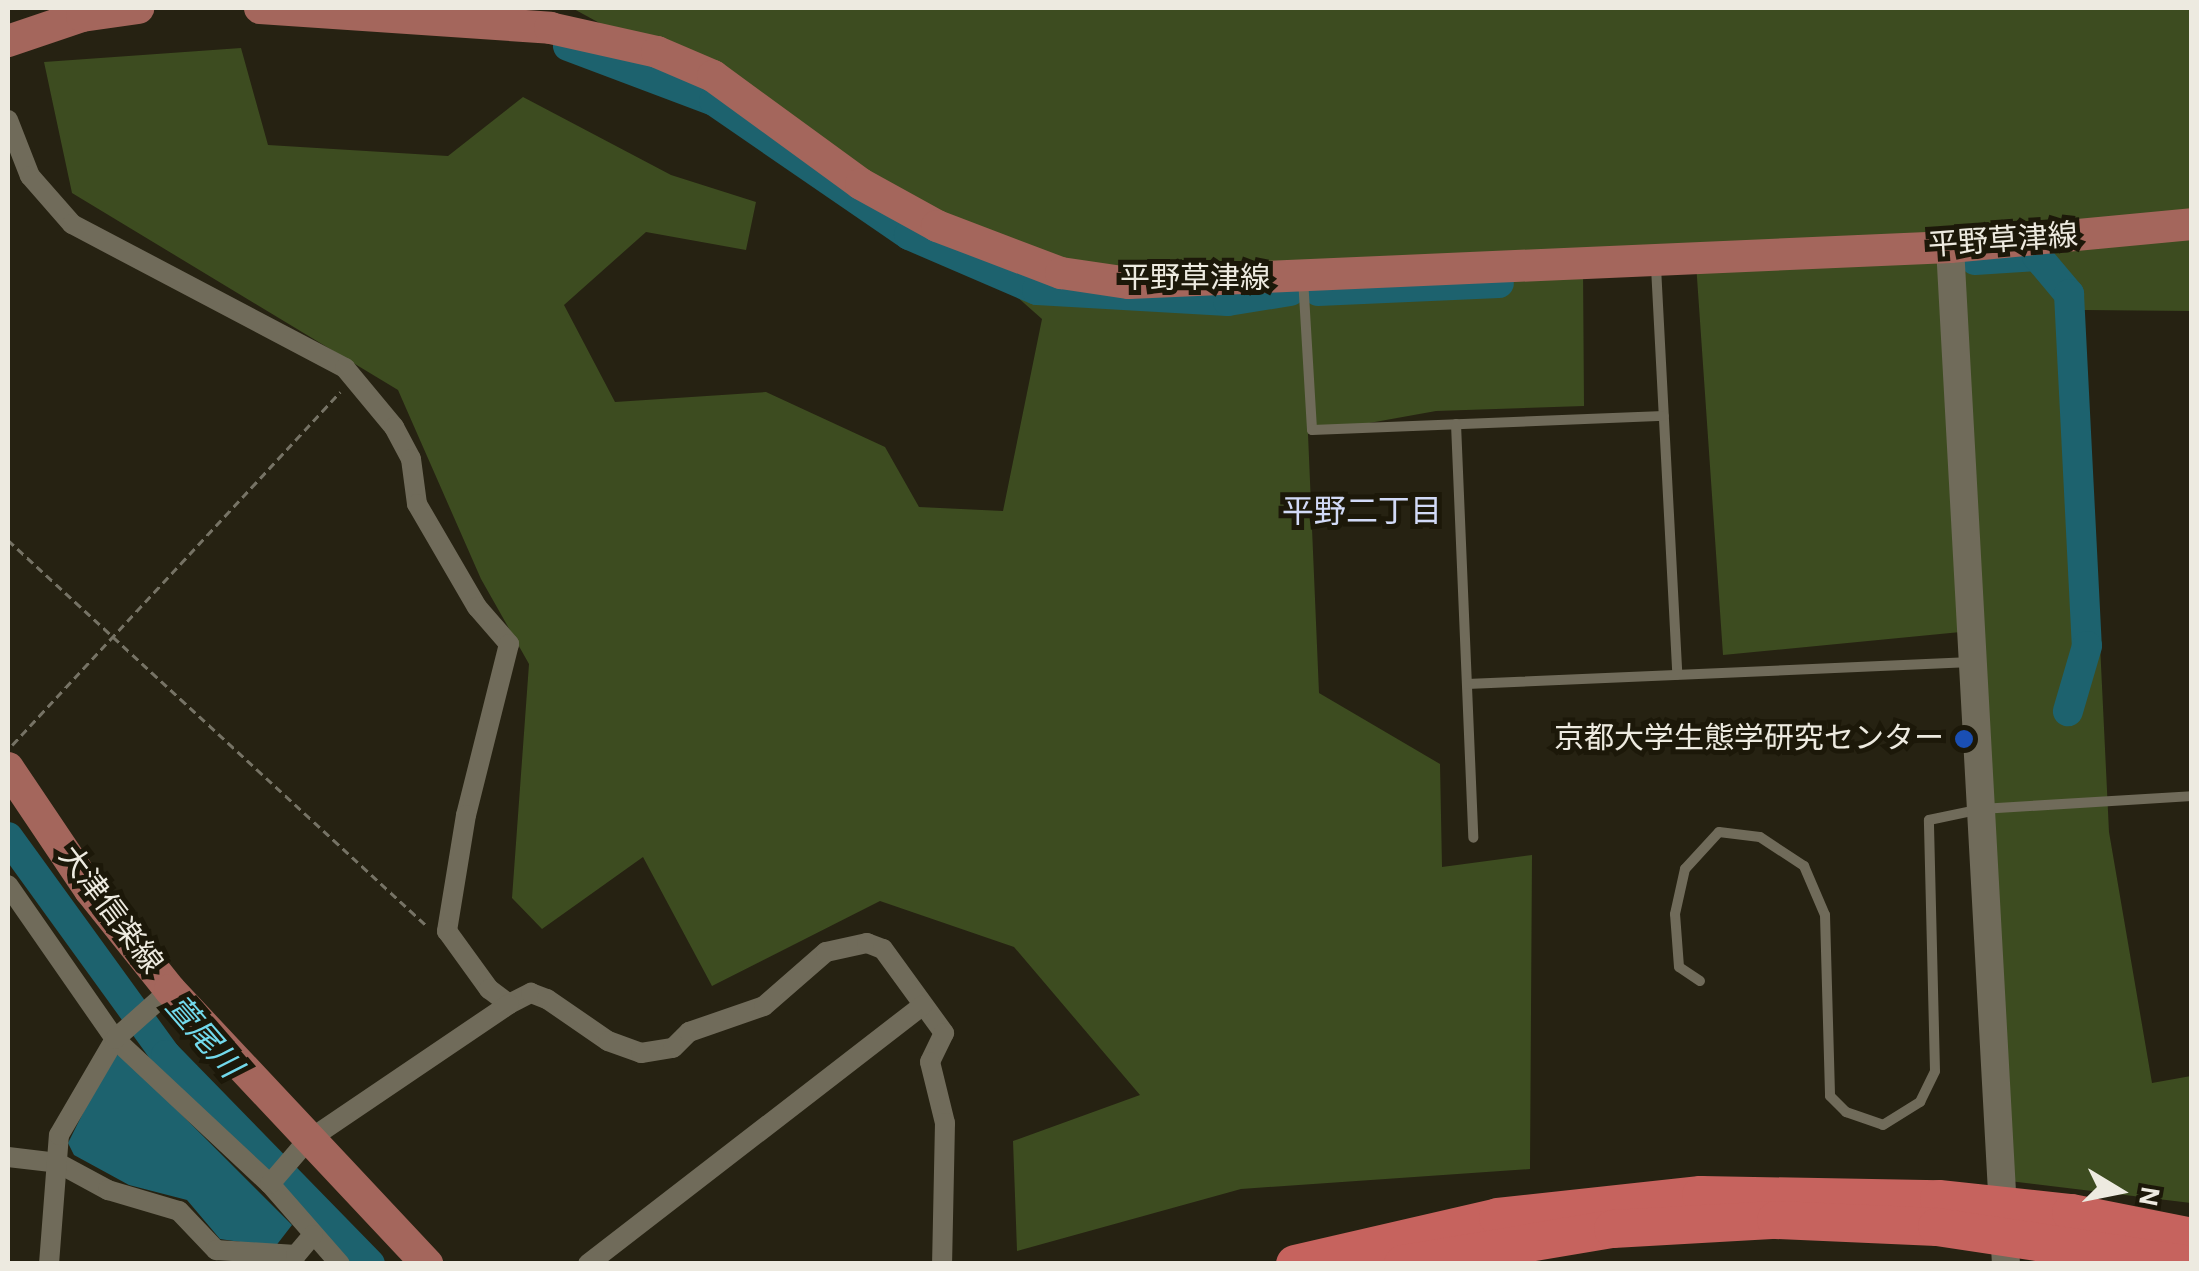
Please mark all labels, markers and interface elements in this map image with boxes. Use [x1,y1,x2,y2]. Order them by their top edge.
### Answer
street label: 平野草津線 [1927,218,2079,264]
street label: 平野草津線 [1120,261,1270,297]
district label: 平野二丁目 [1282,493,1442,531]
place label: 京都大学生態学研究センター [1554,721,1944,757]
marker: 京都大学生態学研究センター [1953,728,1975,750]
street label: 大津信楽線 [50,839,170,981]
water label: 萱尾川 [157,988,249,1086]
north arrow [2069,1141,2169,1241]
text: N [2133,1184,2164,1208]

